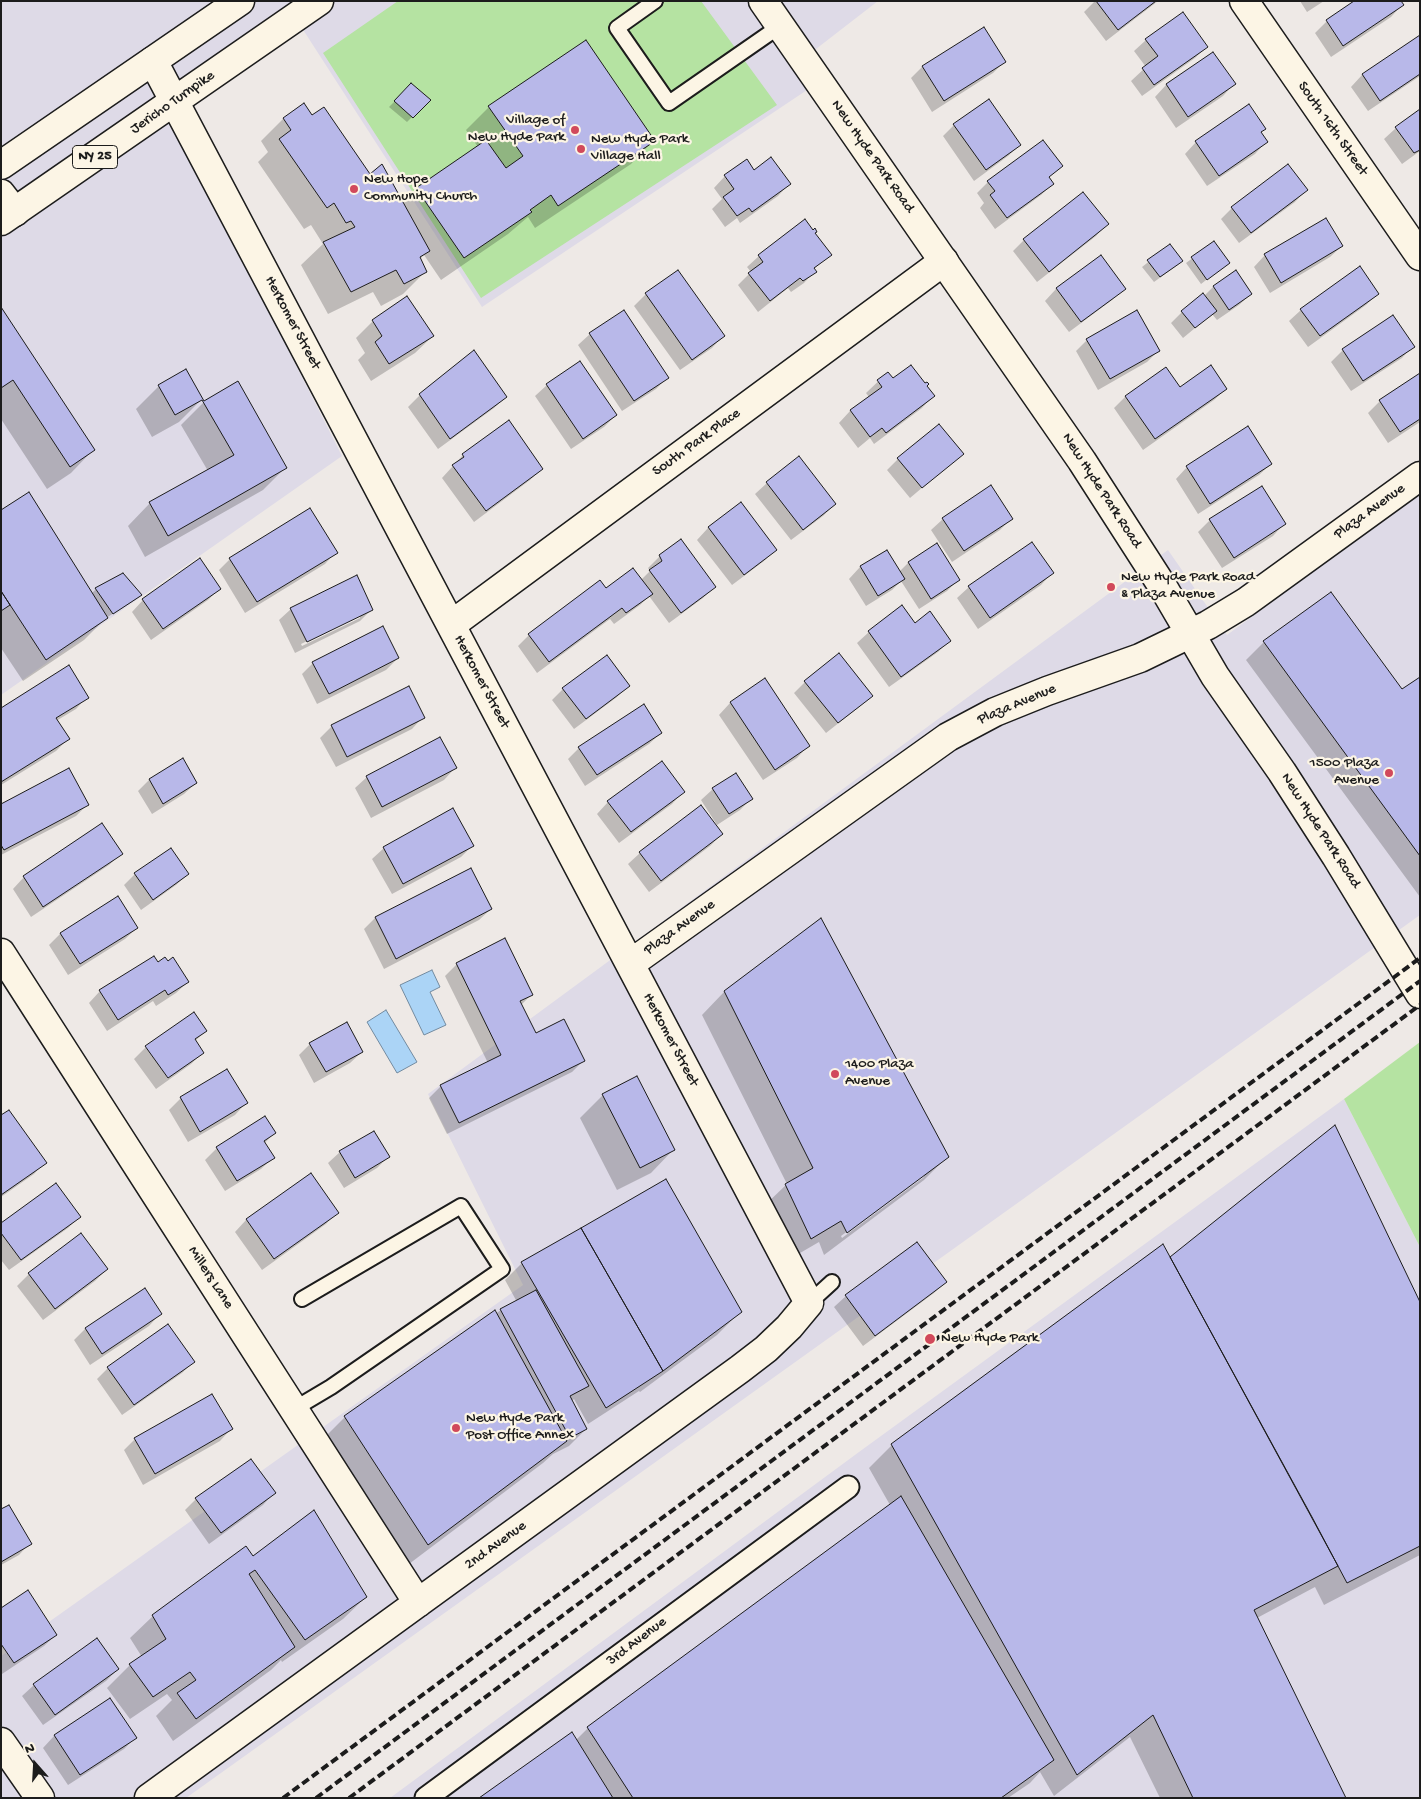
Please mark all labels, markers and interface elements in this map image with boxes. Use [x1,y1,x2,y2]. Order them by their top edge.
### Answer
street label: Jericho Turnpike [127,67,219,139]
street label: South 16th Street [1293,78,1371,180]
street label: New Hyde Park Road [826,97,918,217]
place label: Village of New Hyde Park [468,112,565,147]
marker: Village of New Hyde Park [569,124,581,136]
place label: New Hyde Park Village Hall [591,131,688,166]
marker: New Hyde Park Village Hall [575,143,587,155]
road number: NY 25 [72,146,118,168]
place label: New Hope Community Church [364,171,477,206]
marker: New Hope Community Church [348,183,360,195]
street label: Herkomer Street [260,273,324,373]
street label: South Park Place [649,405,745,481]
street label: New Hyde Park Road [1057,430,1145,552]
street label: Plaza Avenue [1331,480,1409,544]
place label: New Hyde Park Road & Plaza Avenue [1121,569,1255,604]
marker: New Hyde Park Road & Plaza Avenue [1105,581,1117,593]
street label: Herkomer Street [449,632,513,732]
street label: Plaza Avenue [975,680,1059,730]
place label: 1500 Plaza Avenue [1310,755,1379,790]
marker: 1500 Plaza Avenue [1383,767,1395,779]
street label: New Hyde Park Road [1276,770,1364,892]
street label: Plaza Avenue [641,896,719,960]
street label: Herkomer Street [638,990,702,1090]
place label: 1400 Plaza Avenue [845,1056,914,1091]
marker: 1400 Plaza Avenue [829,1068,841,1080]
street label: Millers Lane [183,1243,237,1313]
place label: New Hyde Park [941,1330,1038,1348]
marker: New Hyde Park [923,1332,937,1346]
place label: New Hyde Park Post Office Annex [466,1410,574,1445]
marker: New Hyde Park Post Office Annex [450,1422,462,1434]
street label: 2nd Avenue [462,1518,530,1574]
street label: 3rd Avenue [603,1614,671,1670]
north arrow [10,1739,60,1789]
text: N [23,1740,37,1759]

